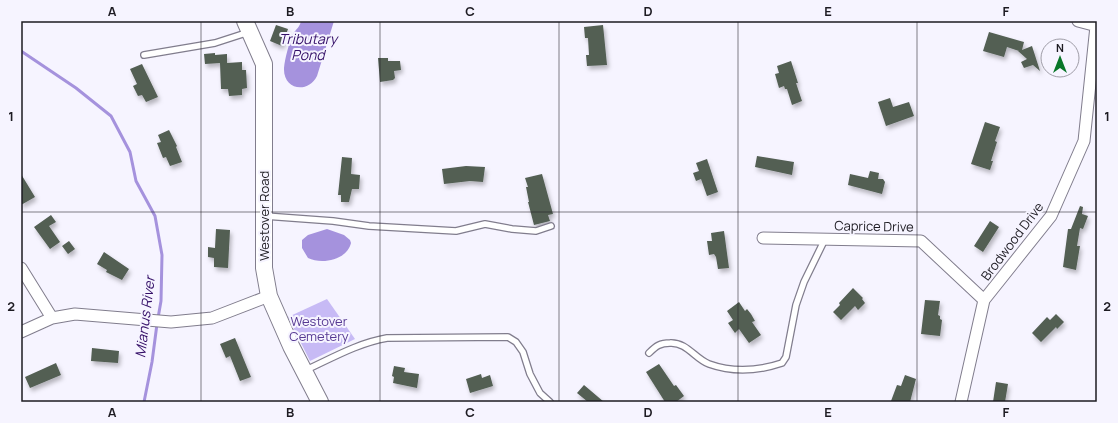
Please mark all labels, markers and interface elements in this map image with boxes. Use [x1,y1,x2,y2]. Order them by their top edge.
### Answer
text: A [108,2,117,20]
text: B [286,2,294,20]
text: C [465,2,475,20]
text: D [643,2,653,20]
text: E [824,2,832,20]
text: F [1003,2,1010,20]
water label: Tributary Pond [279,29,340,64]
north arrow [1040,38,1080,78]
text: N [1056,40,1064,55]
text: 1 [8,107,14,125]
text: 1 [1104,107,1110,125]
street label: Westover Road [255,171,273,261]
street label: Brodwood Drive [977,198,1048,284]
street label: Caprice Drive [834,216,914,236]
water label: Mianus River [130,273,159,359]
text: 2 [7,297,15,315]
text: 2 [1103,297,1111,315]
park label: Westover Cemetery [289,312,349,345]
text: A [108,403,117,421]
text: B [286,403,294,421]
text: C [465,403,475,421]
text: D [643,403,653,421]
text: E [824,403,832,421]
text: F [1003,403,1010,421]

